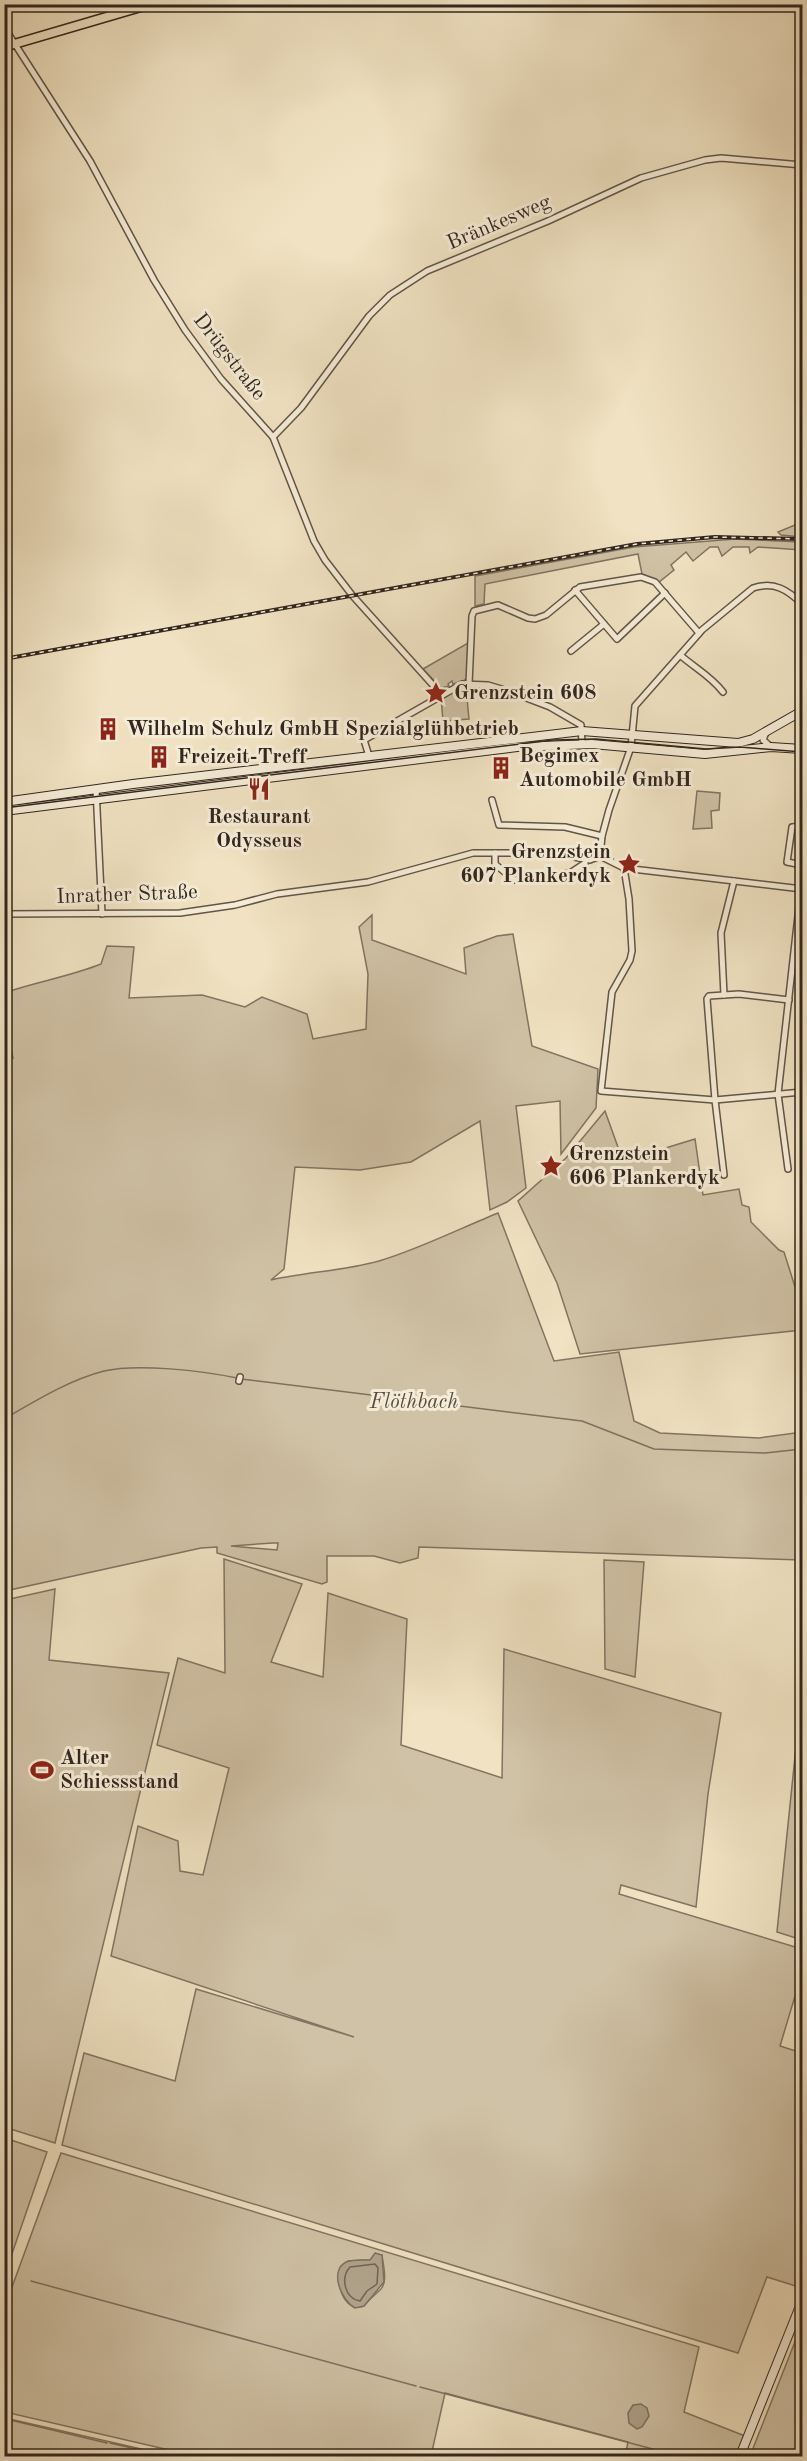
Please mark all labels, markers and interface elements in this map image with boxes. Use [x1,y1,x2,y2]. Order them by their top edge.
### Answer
street label: Bränkesweg [444,191,555,254]
street label: Drügstraße [189,310,269,404]
place icon: Grenzstein 608 [423,680,449,706]
place label: Grenzstein 608 [454,683,596,704]
building icon: Wilhelm Schulz GmbH Spezialglühbetrieb [95,716,121,742]
place label: Wilhelm Schulz GmbH Spezialglühbetrieb [126,719,519,740]
building icon: Freizeit-Treff [146,744,172,770]
place label: Begimex Automobile GmbH [519,746,692,791]
place label: Freizeit-Treff [177,747,308,768]
building icon: Begimex Automobile GmbH [488,755,514,781]
restaurant icon: Restaurant Odysseus [246,776,272,802]
place label: Restaurant Odysseus [207,807,311,852]
place label: Grenzstein 607 Plankerdyk [460,842,611,887]
place icon: Grenzstein 607 Plankerdyk [616,851,642,877]
street label: Inrather Straße [56,882,198,908]
place label: Grenzstein 606 Plankerdyk [569,1144,720,1189]
place icon: Grenzstein 606 Plankerdyk [538,1153,564,1179]
park label: Flöthbach [369,1392,459,1413]
place label: Alter Schiessstand [60,1748,179,1793]
sports icon: Alter Schiessstand [29,1757,55,1783]

